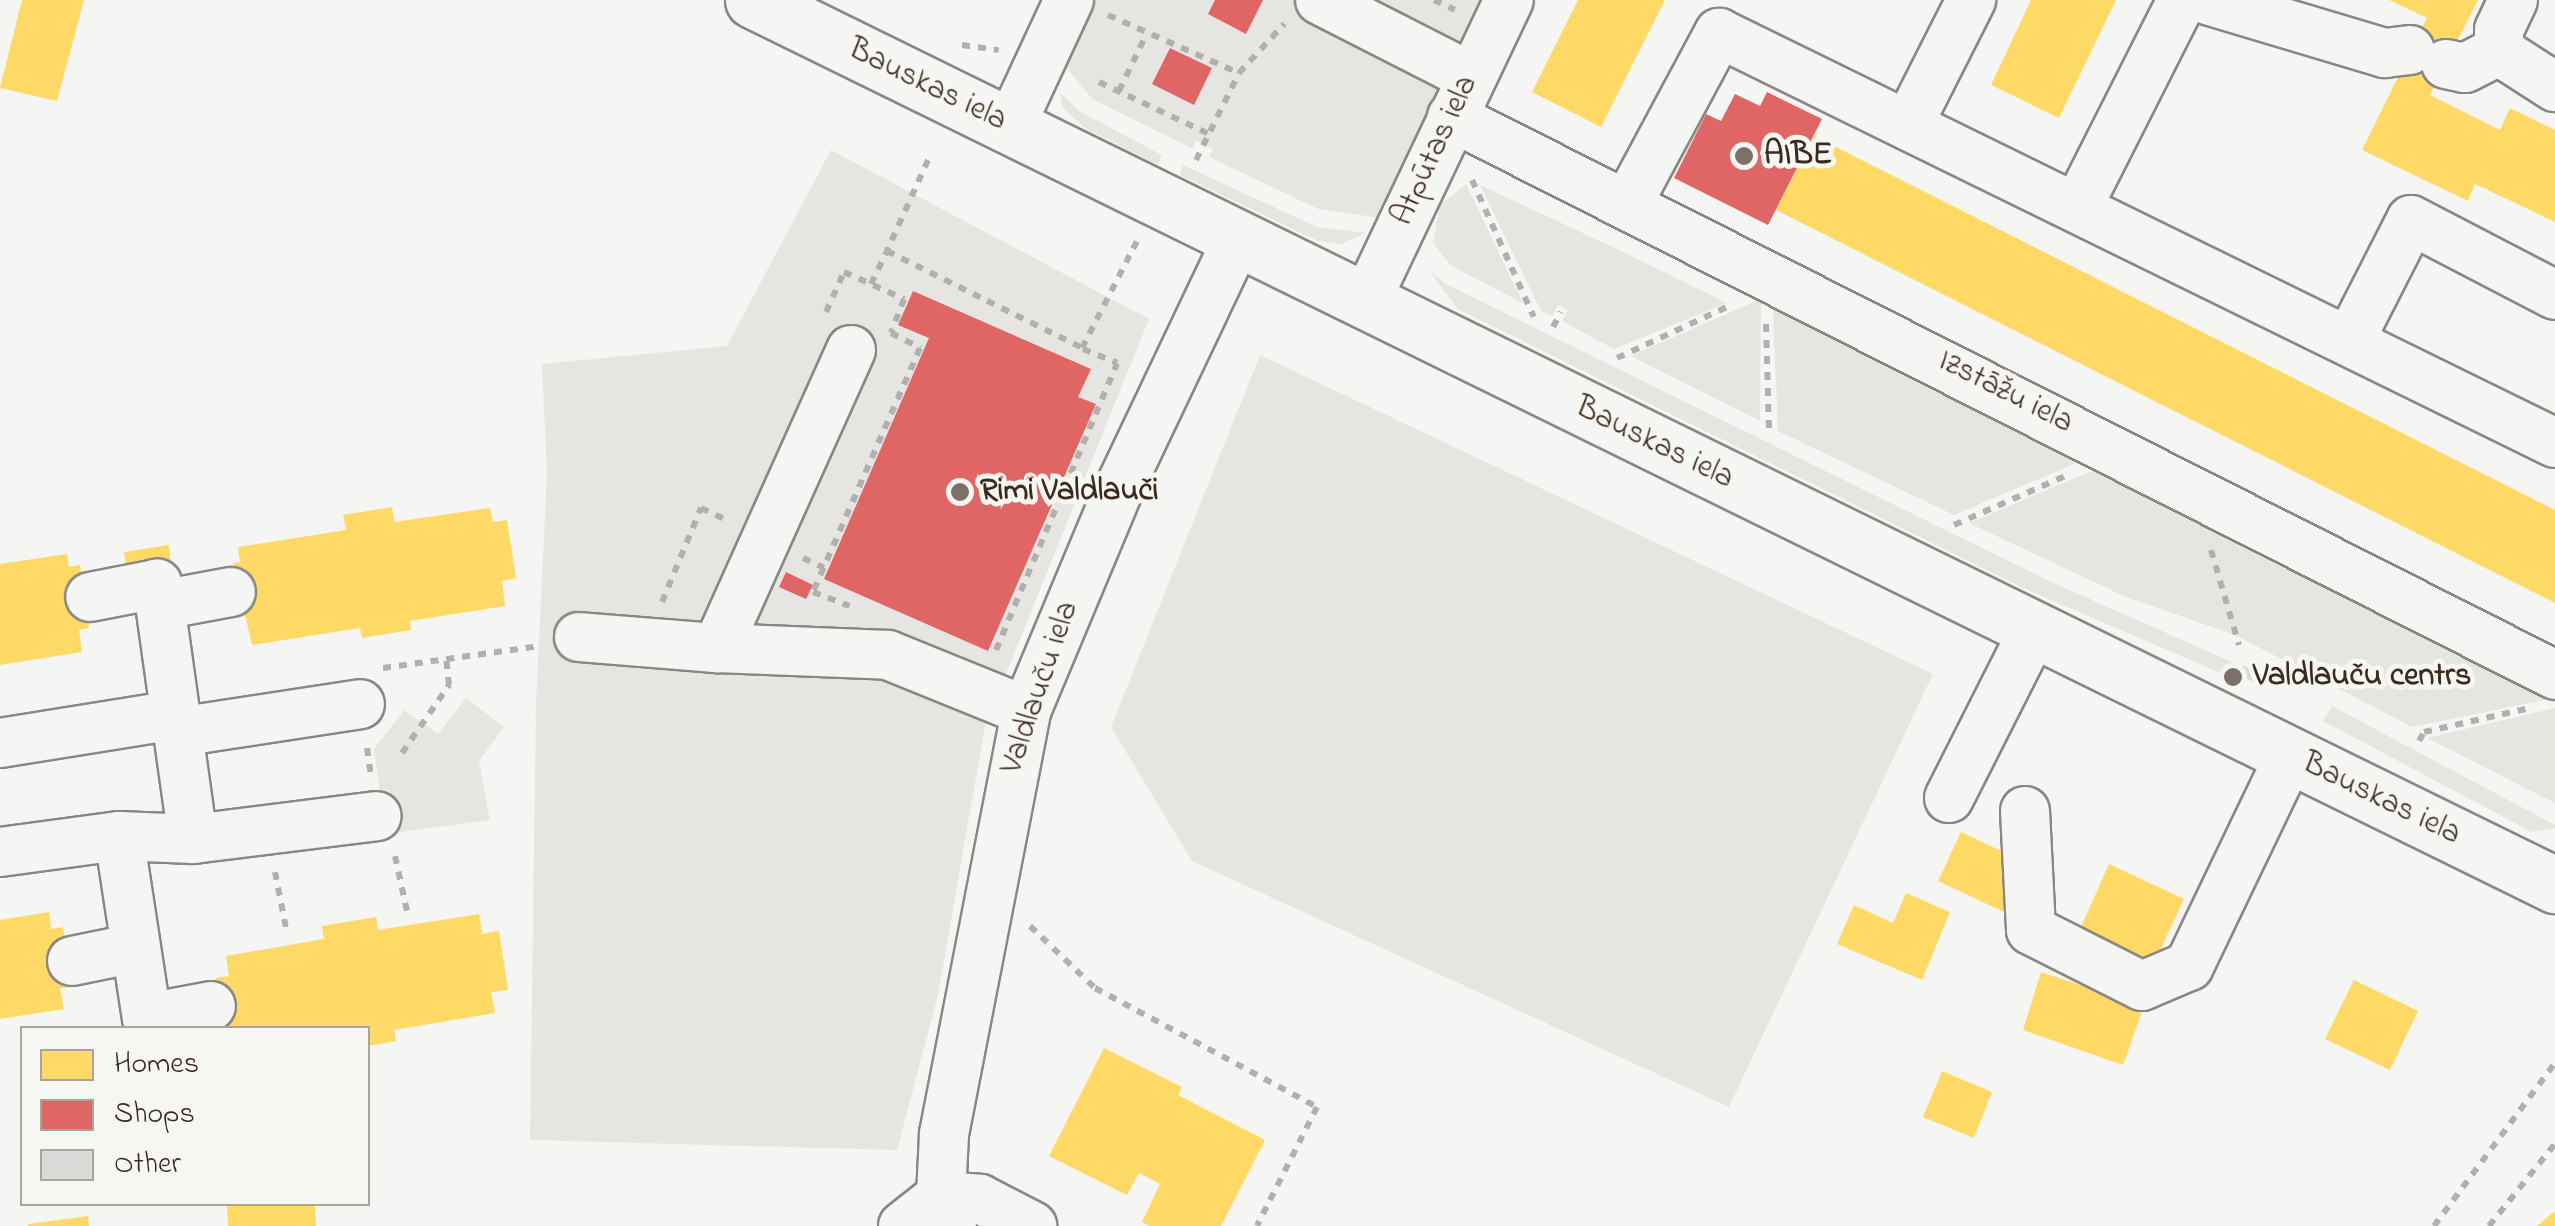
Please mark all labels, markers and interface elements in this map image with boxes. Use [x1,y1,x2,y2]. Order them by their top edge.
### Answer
street label: Bauskas iela [841,31,1013,141]
street label: Atpūtas iela [1385,70,1487,232]
place label: AIBE [1764,137,1832,175]
marker: AIBE [1733,145,1755,167]
street label: Izstāžu iela [1931,343,2079,443]
street label: Bauskas iela [1568,389,1740,499]
place label: Rimi Valdlauči [980,473,1159,511]
marker: Rimi Valdlauči [949,481,971,503]
street label: Valdlauču iela [994,597,1088,779]
place label: Valdlauču centrs [2253,658,2471,696]
marker: Valdlauču centrs [2222,666,2244,688]
street label: Bauskas iela [2295,745,2467,855]
legend [20,1026,370,1206]
text: Homes [114,1043,199,1087]
text: Shops [114,1093,195,1137]
text: Other [114,1143,181,1187]

